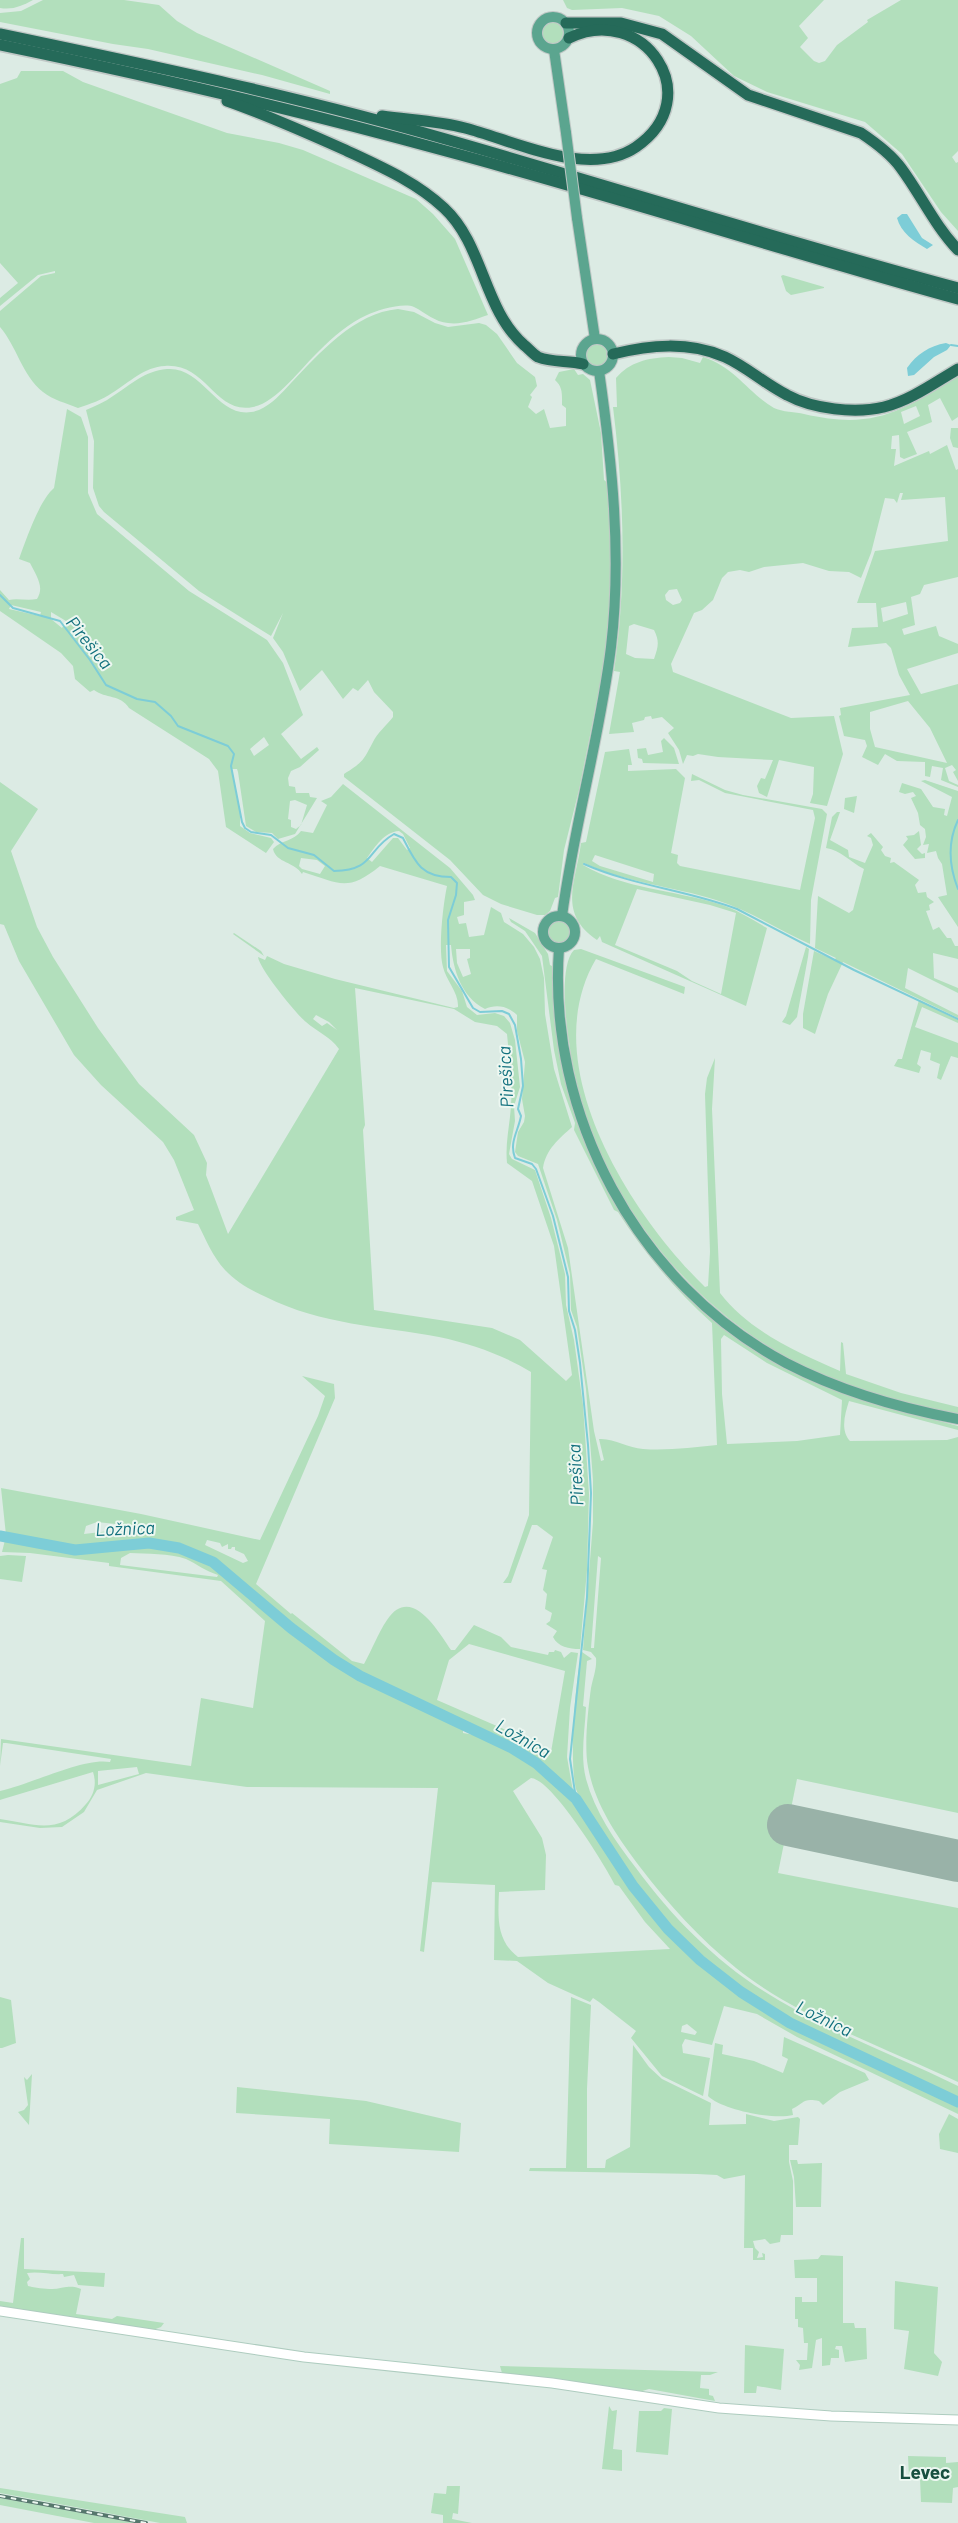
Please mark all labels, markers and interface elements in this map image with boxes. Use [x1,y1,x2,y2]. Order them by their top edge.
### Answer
water label: Pirešica [62,611,118,673]
water label: Pirešica [492,1046,518,1108]
water label: Pirešica [562,1444,588,1506]
water label: Ložnica [95,1516,155,1540]
water label: Ložnica [492,1714,555,1763]
water label: Ložnica [793,1995,856,2041]
district label: Levec [900,2460,950,2483]

